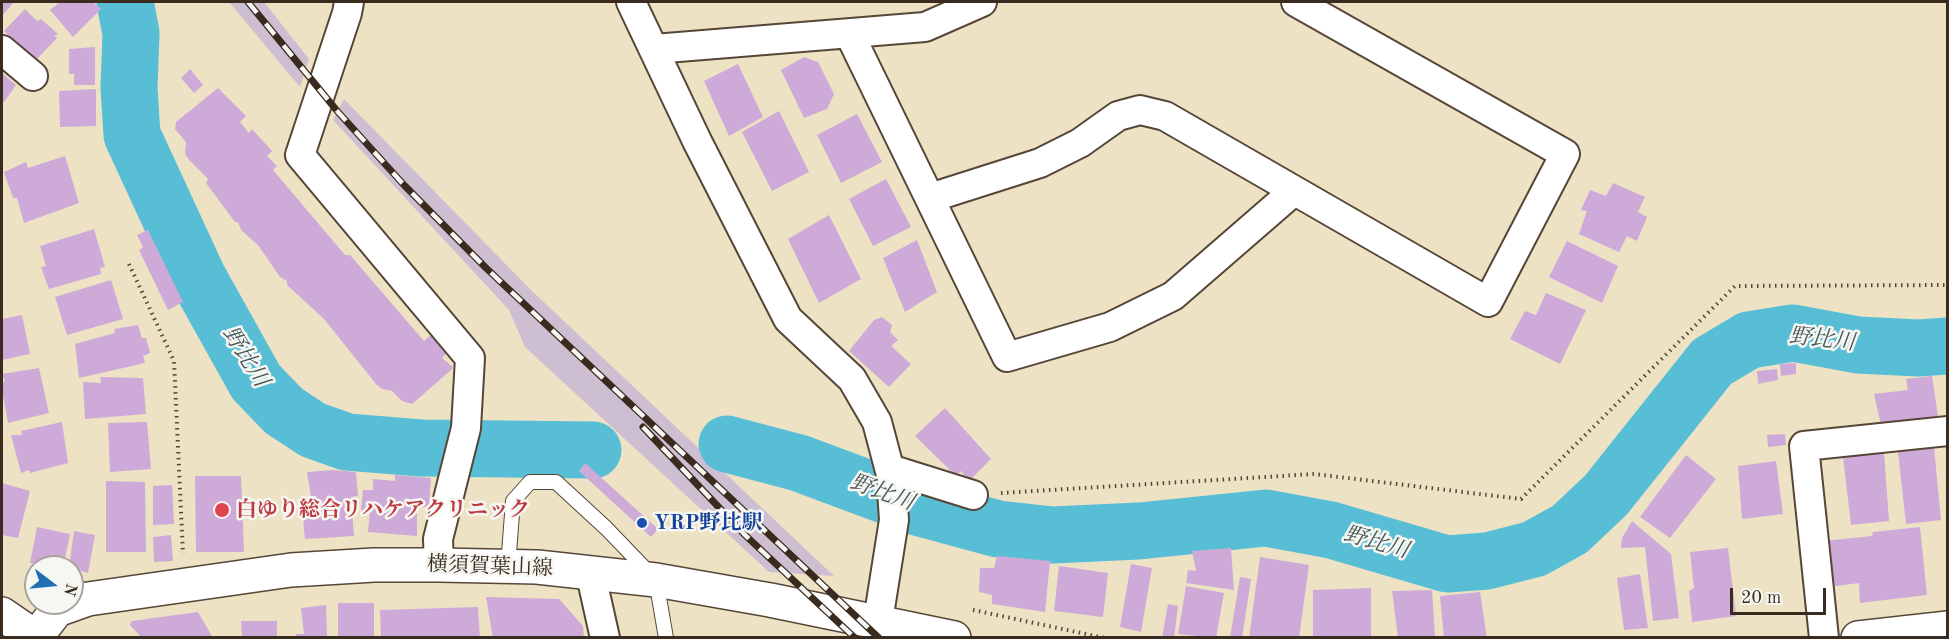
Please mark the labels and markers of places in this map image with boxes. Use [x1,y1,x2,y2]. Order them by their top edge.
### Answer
place label: 白ゆり総合リハケアクリニック [236,497,530,523]
marker: 白ゆり総合リハケアクリニック [213,501,231,519]
place label: YRP野比駅 [654,510,763,536]
marker: YRP野比駅 [635,516,649,530]

